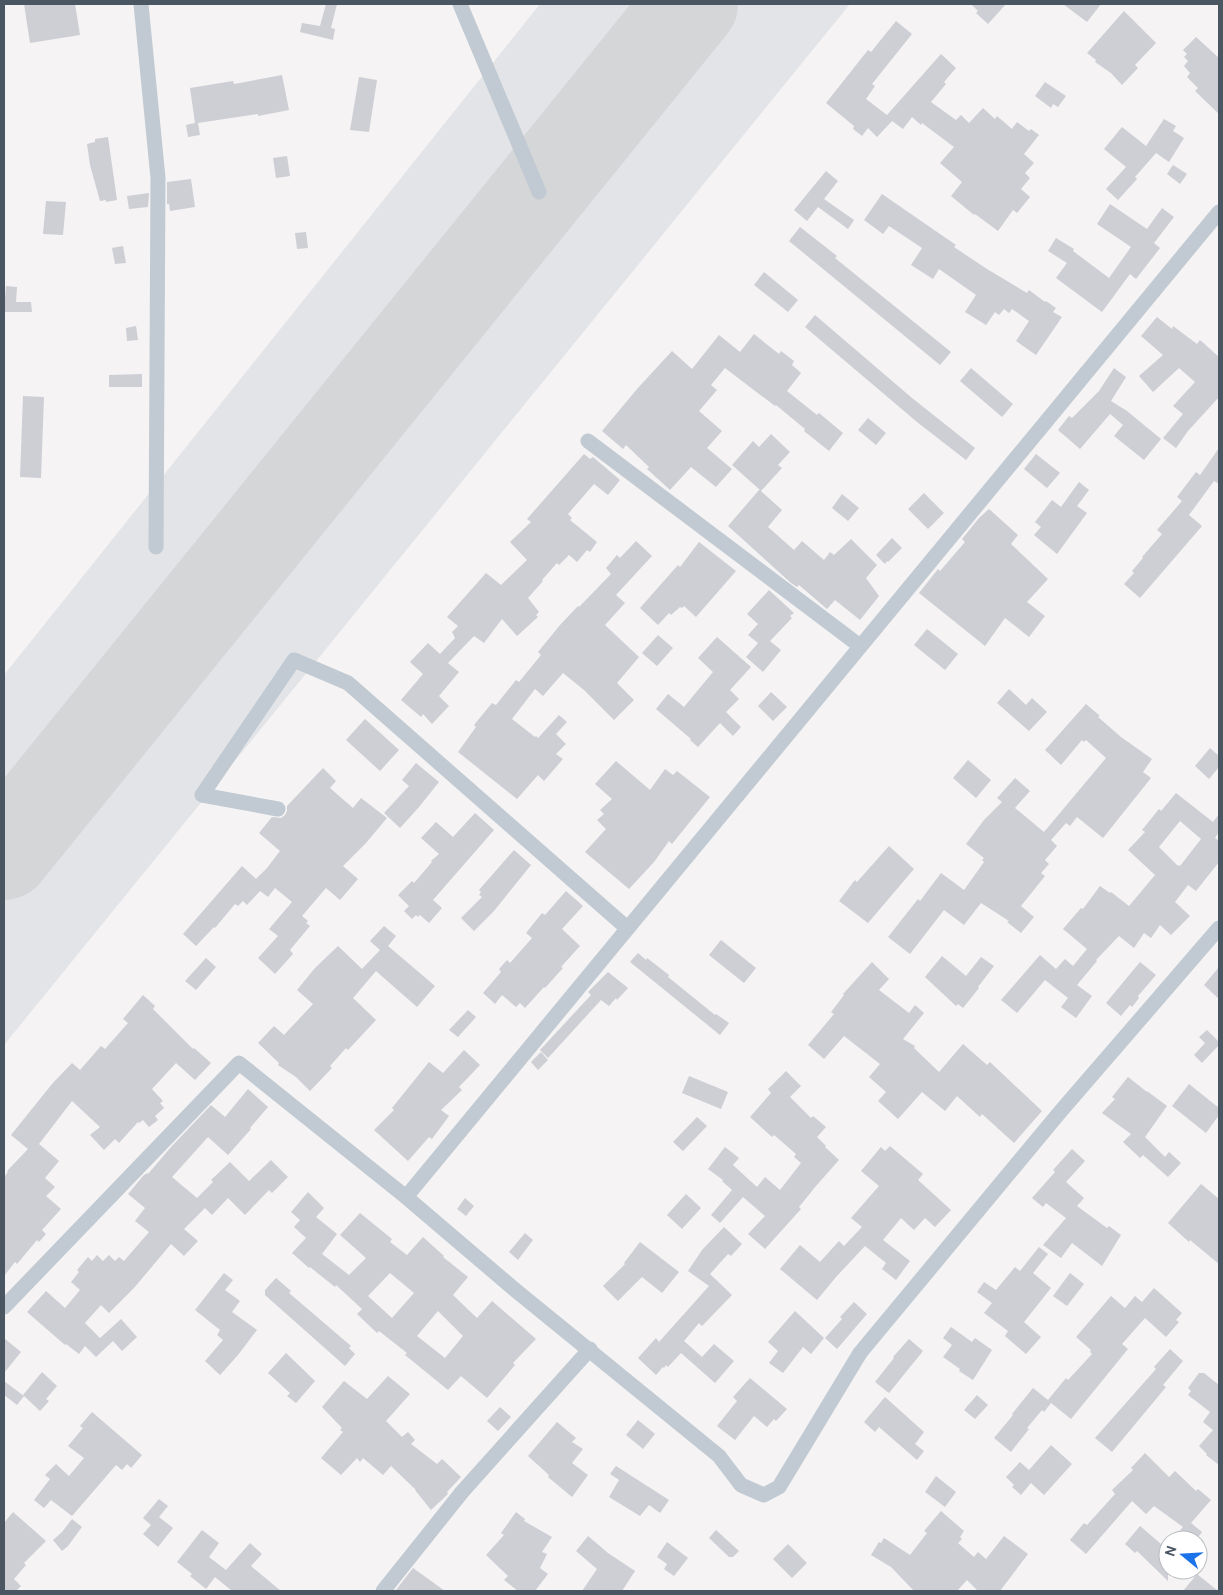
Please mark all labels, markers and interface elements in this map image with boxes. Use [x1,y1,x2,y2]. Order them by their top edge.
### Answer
north arrow [1158,1530,1208,1580]
text: N [1162,1544,1182,1559]

